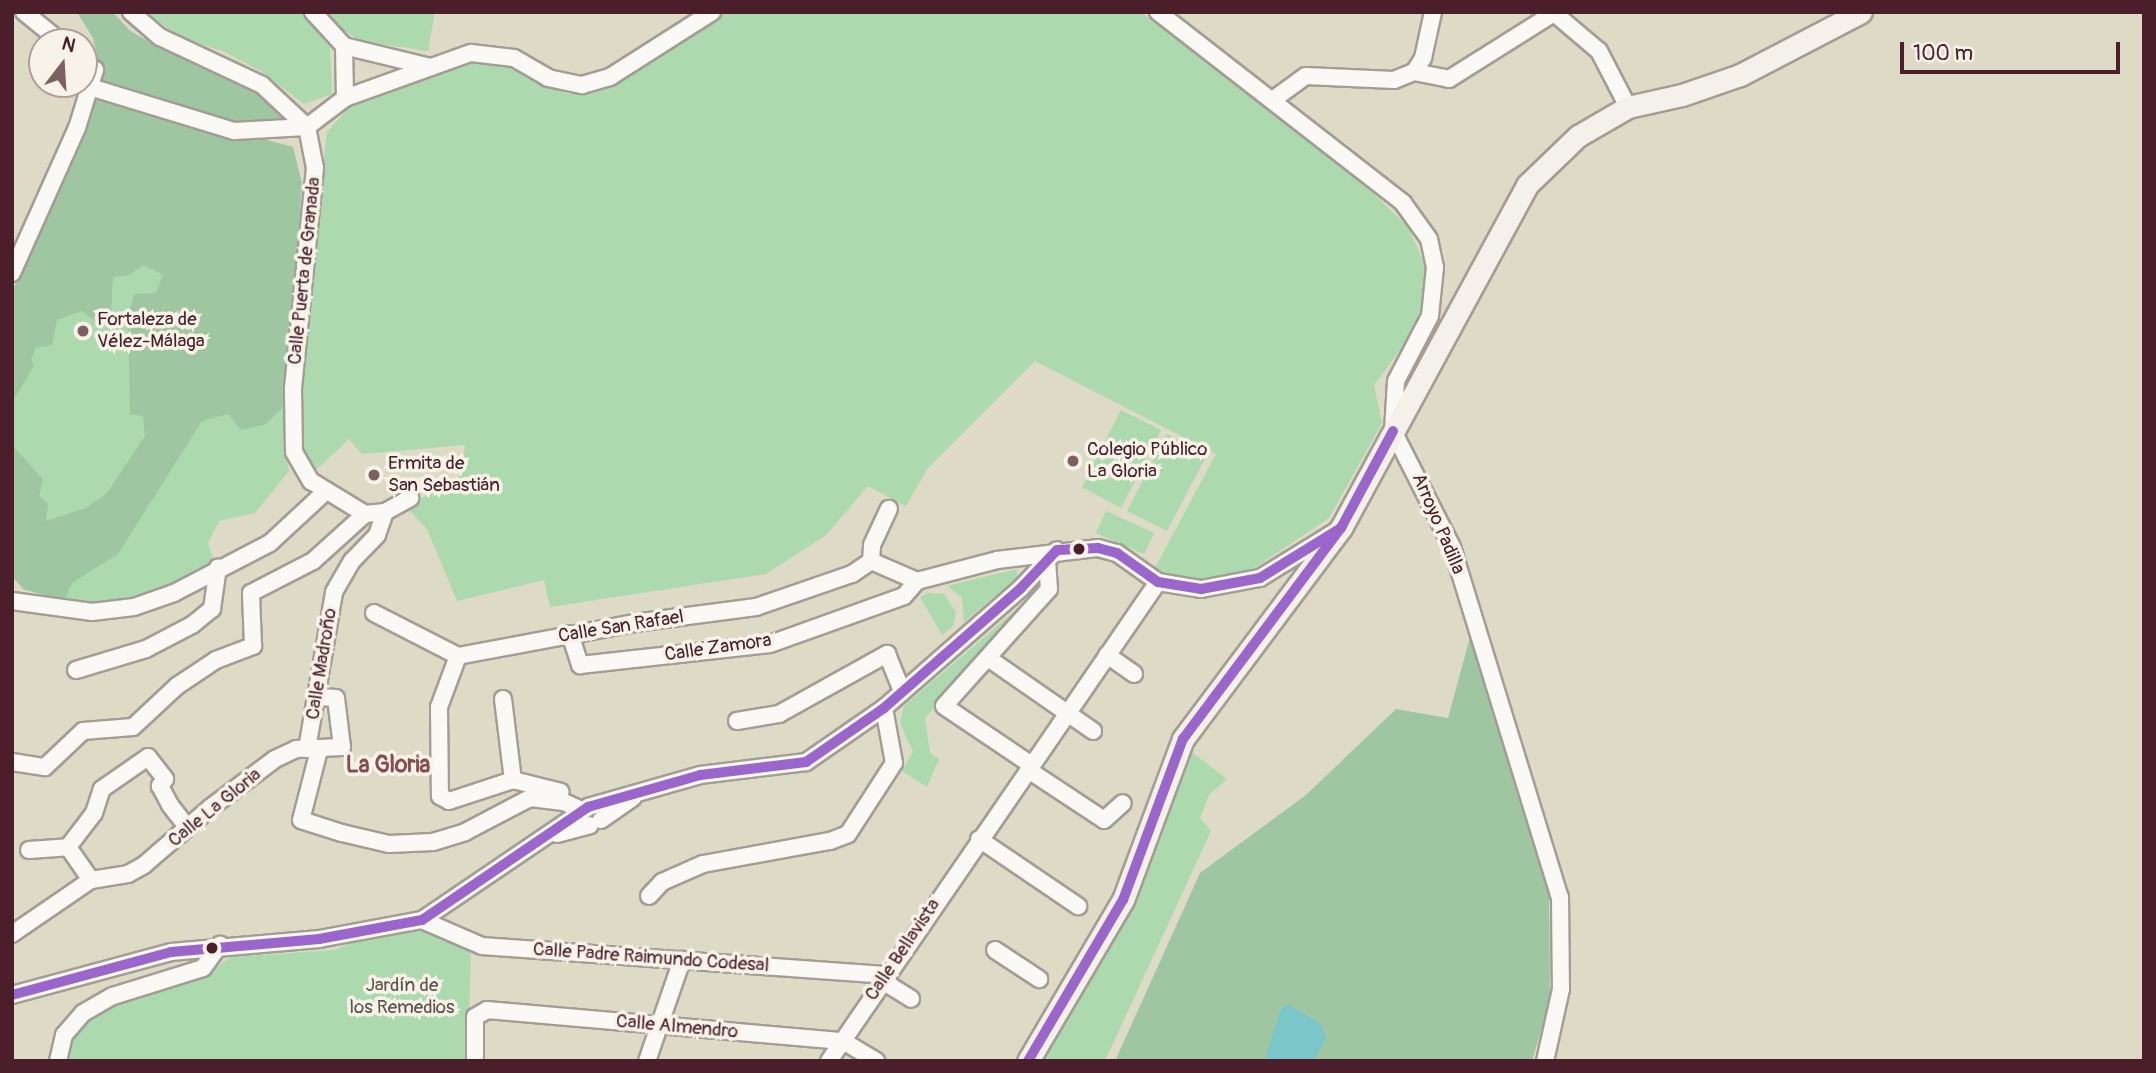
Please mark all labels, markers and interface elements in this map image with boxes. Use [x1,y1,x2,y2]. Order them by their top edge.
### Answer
north arrow [28,28,98,98]
scale bar [1904,28,2124,72]
text: N [59,31,78,58]
text: 100 m [1913,40,1973,67]
street label: Calle Puerta de Granada [284,176,326,366]
place label: Fortaleza de Vélez-Málaga [97,309,205,353]
marker: Fortaleza de Vélez-Málaga [75,323,91,339]
place label: Colegio Público La Gloria [1087,439,1207,483]
place label: Ermita de San Sebastián [388,453,500,497]
marker: Colegio Público La Gloria [1065,453,1081,469]
marker: Ermita de San Sebastián [366,467,382,483]
street label: Arroyo Padilla [1407,470,1469,578]
unlabelled marker [1072,542,1086,556]
street label: Calle San Rafael [557,606,685,648]
street label: Calle Madroño [302,607,342,721]
street label: Calle Zamora [663,629,773,667]
district label: La Gloria [346,751,430,779]
street label: Calle La Gloria [164,764,266,852]
street label: Calle Bellavista [861,895,945,1005]
street label: Calle Padre Raimundo Codesal [532,938,770,978]
unlabelled marker [205,941,219,955]
park label: Jardín de los Remedios [349,975,455,1019]
street label: Calle Almendro [615,1010,739,1044]

